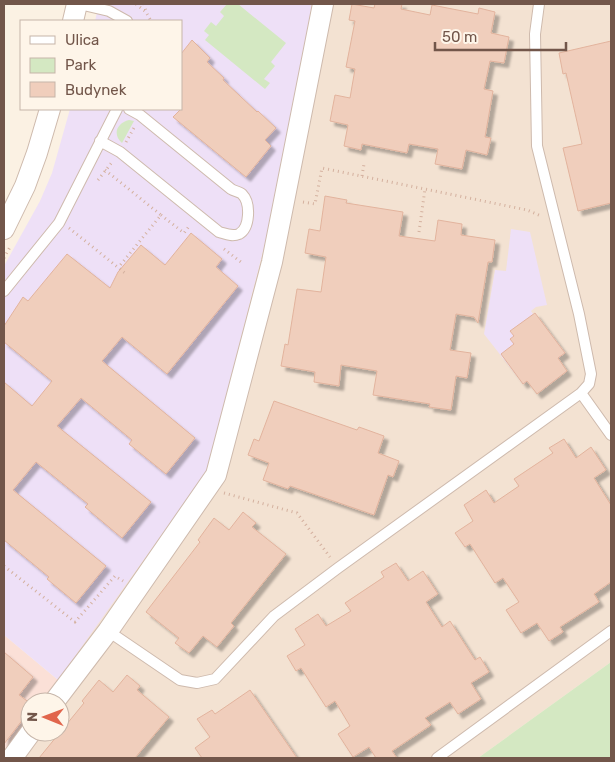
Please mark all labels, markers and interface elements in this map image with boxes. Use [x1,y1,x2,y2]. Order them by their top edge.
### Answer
legend [20,20,182,110]
scale bar [435,20,566,52]
text: 50 m [442,28,477,46]
text: Ulica [65,31,99,49]
text: Park [65,56,96,74]
text: Budynek [65,81,127,99]
north arrow [20,692,70,742]
text: N [24,712,41,722]

